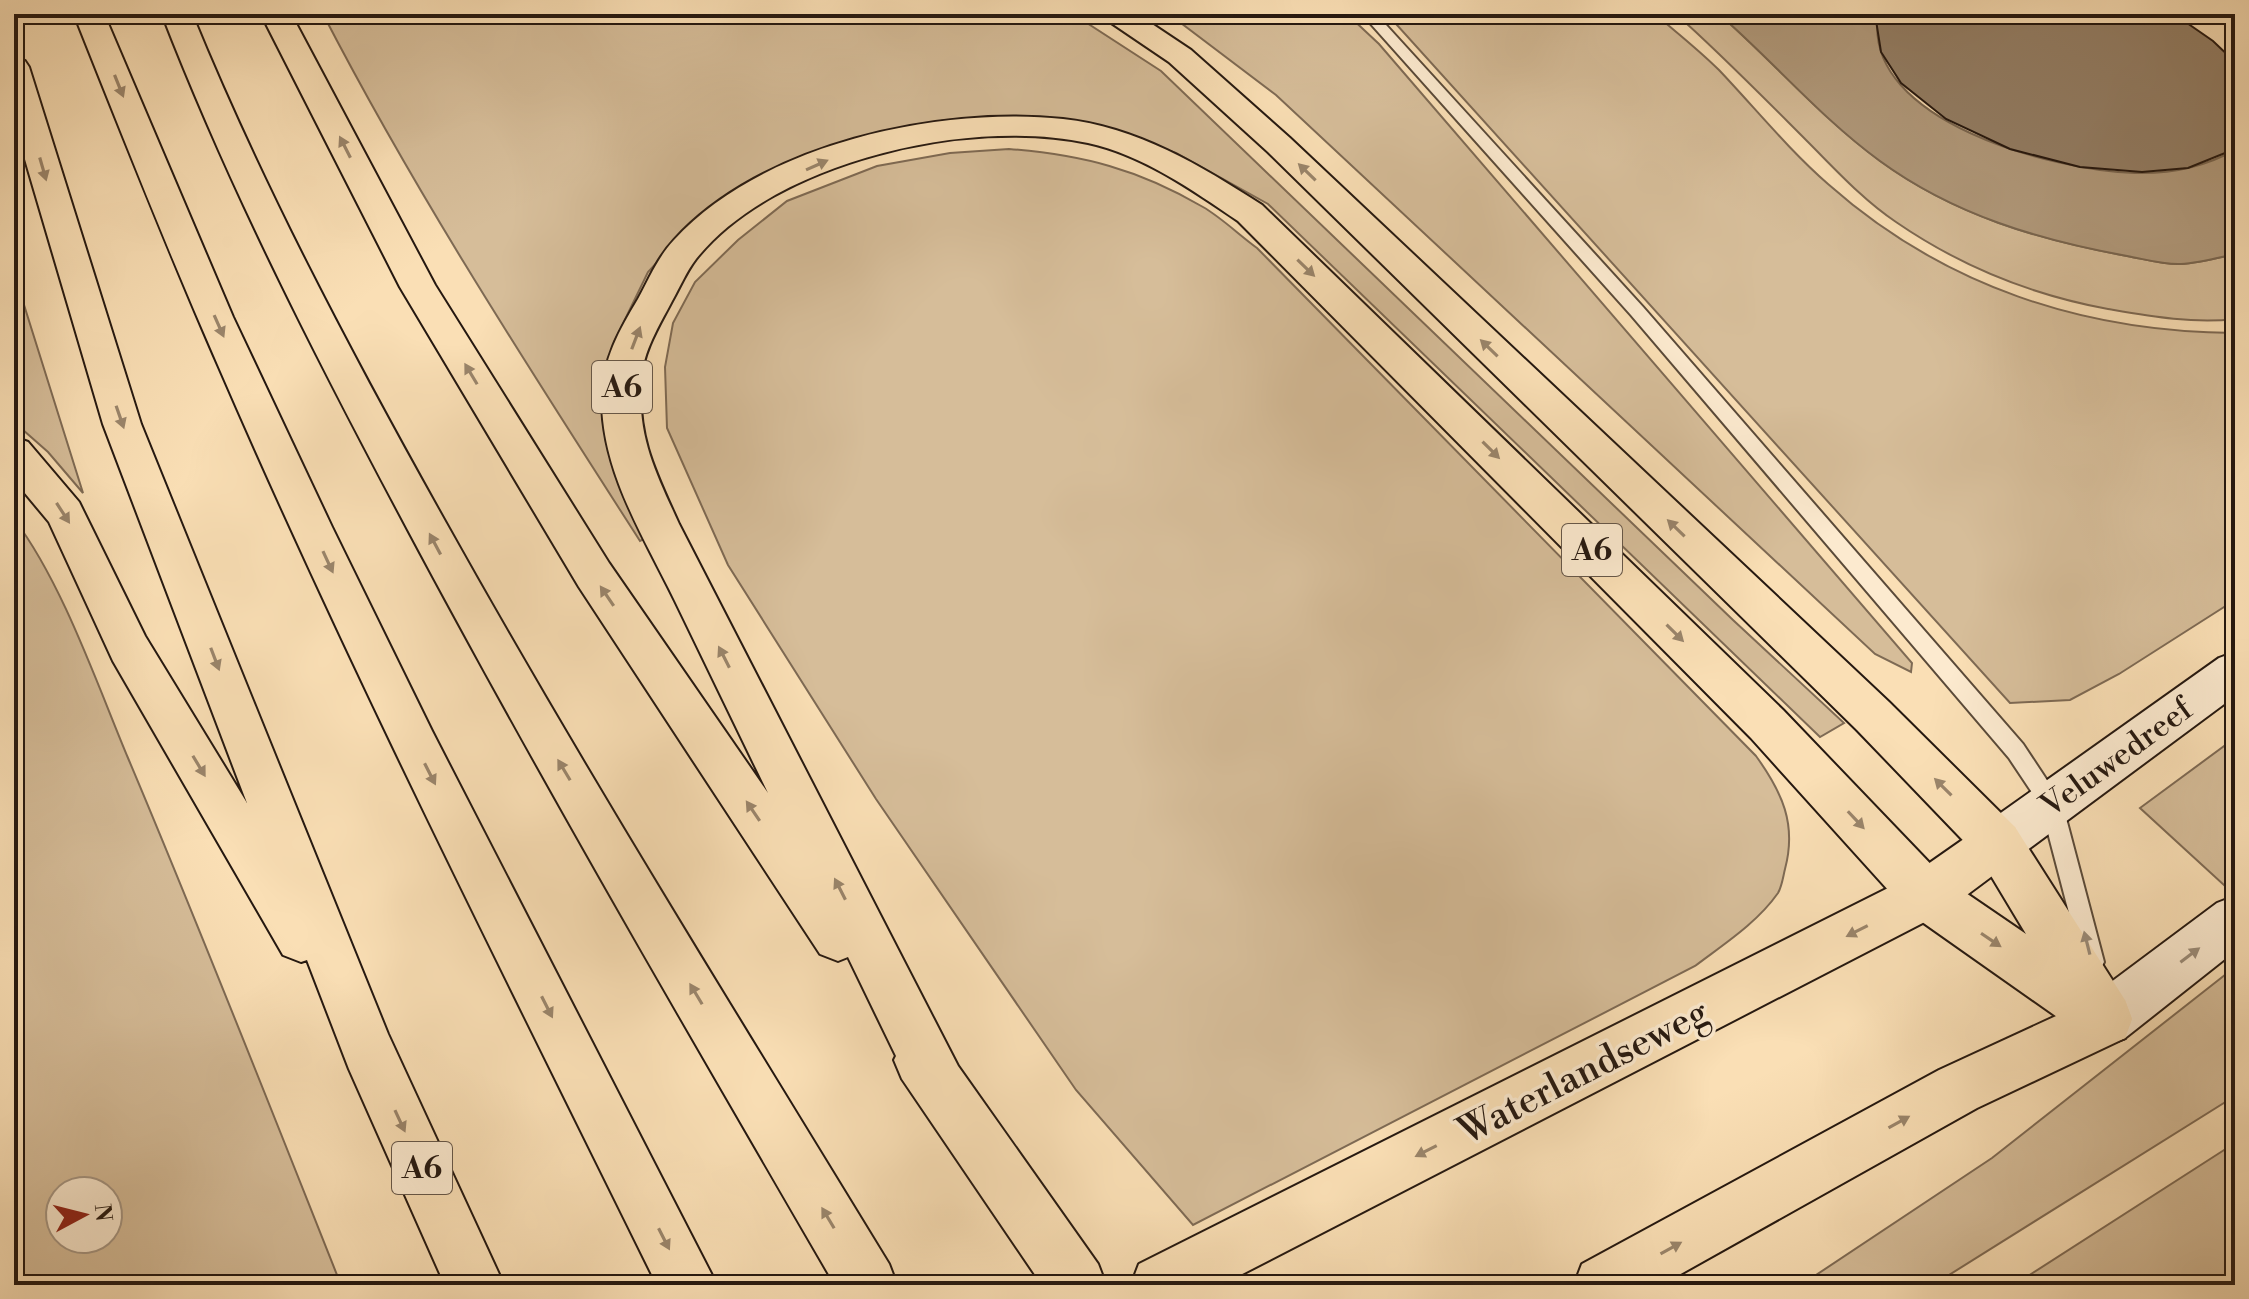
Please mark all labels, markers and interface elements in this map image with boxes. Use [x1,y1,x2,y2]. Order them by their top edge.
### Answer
one-way arrow [112,74,125,98]
one-way arrow [338,136,351,159]
one-way arrow [37,157,50,181]
one-way arrow [805,158,829,171]
one-way arrow [1298,163,1317,182]
one-way arrow [1296,258,1315,276]
one-way arrow [213,314,226,338]
one-way arrow [630,326,643,350]
one-way arrow [1480,339,1499,357]
road number: A6 [592,361,652,413]
one-way arrow [465,363,479,385]
one-way arrow [115,405,127,429]
one-way arrow [1481,440,1500,459]
one-way arrow [55,502,70,523]
one-way arrow [1667,519,1686,537]
road number: A6 [1562,524,1622,576]
one-way arrow [429,533,443,555]
one-way arrow [321,550,335,574]
one-way arrow [600,585,615,606]
one-way arrow [1665,623,1684,642]
one-way arrow [717,645,731,668]
one-way arrow [209,647,222,671]
street label: Veluwedreef [2032,689,2201,827]
one-way arrow [192,755,206,777]
one-way arrow [557,759,571,781]
one-way arrow [424,763,437,786]
one-way arrow [1934,778,1953,797]
one-way arrow [746,800,761,822]
one-way arrow [1847,810,1865,829]
one-way arrow [834,878,847,901]
one-way arrow [1845,924,1868,938]
one-way arrow [2080,931,2092,956]
one-way arrow [1980,932,2001,947]
one-way arrow [2180,947,2200,963]
one-way arrow [689,983,703,1005]
street label: Waterlandseweg [1450,989,1717,1156]
one-way arrow [541,995,554,1018]
one-way arrow [394,1109,407,1133]
one-way arrow [1888,1115,1910,1129]
road number: A6 [392,1142,452,1194]
one-way arrow [1414,1144,1437,1158]
north arrow [44,1175,124,1255]
text: N [88,1202,117,1224]
one-way arrow [821,1207,835,1229]
one-way arrow [658,1227,671,1250]
one-way arrow [1660,1241,1682,1255]

